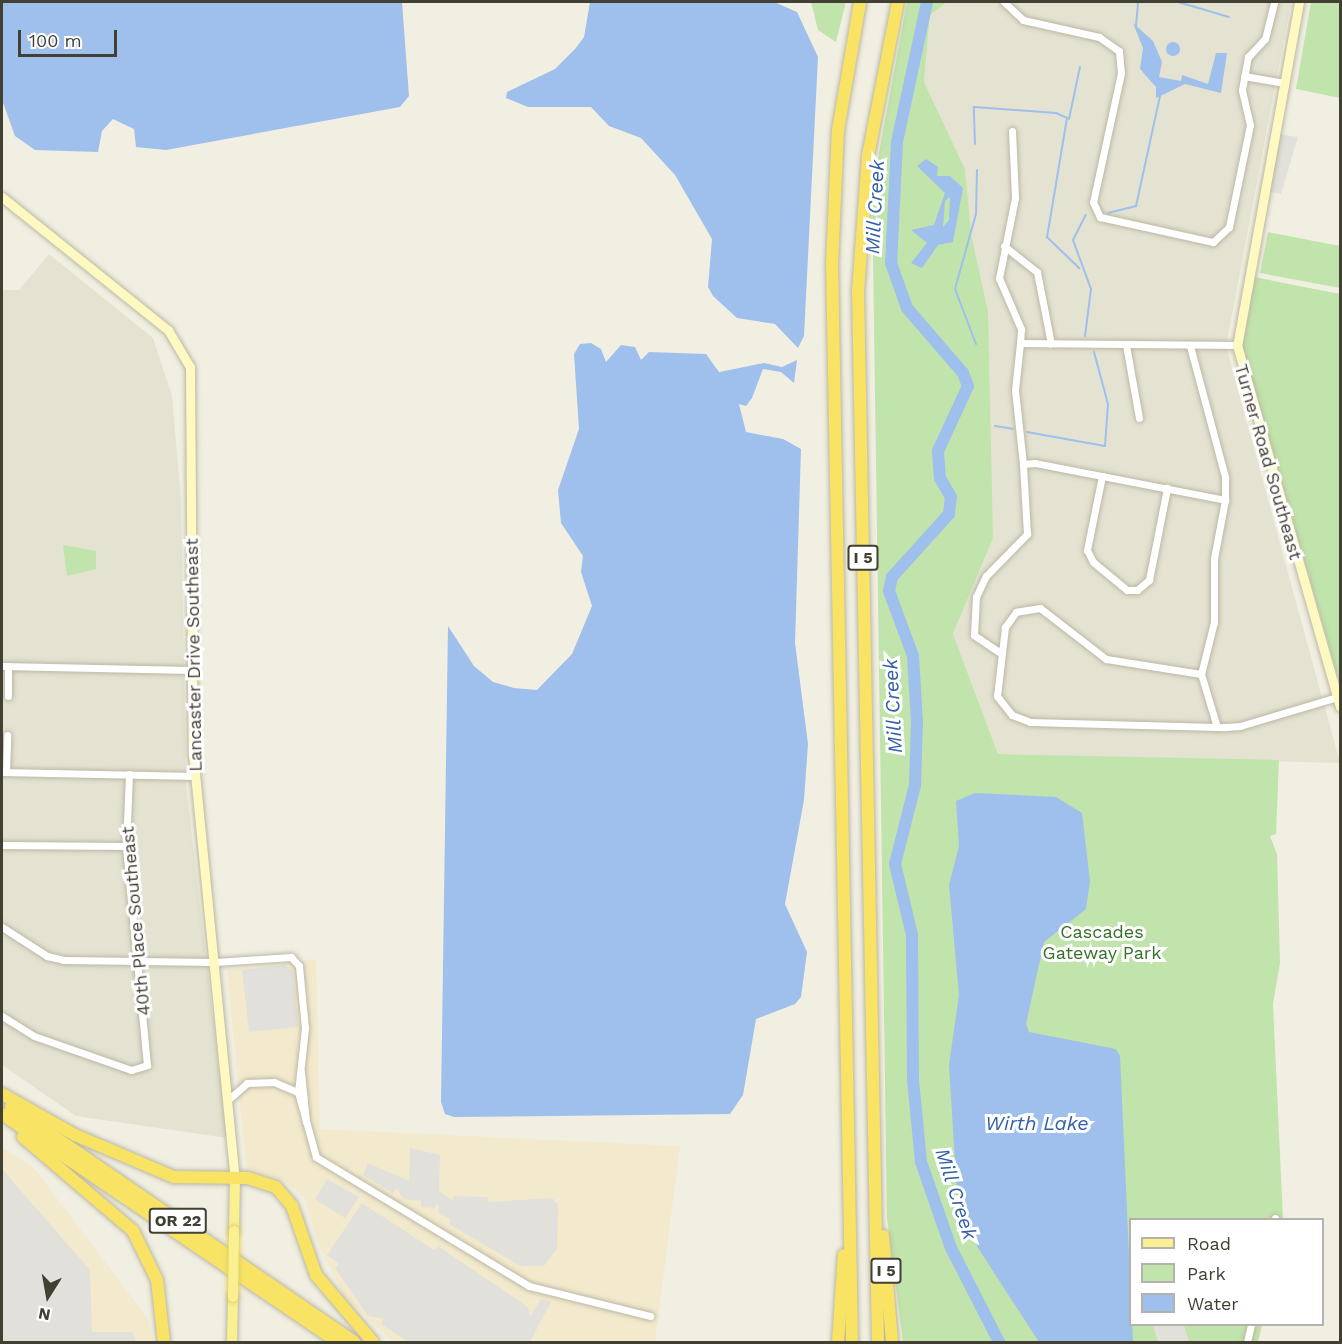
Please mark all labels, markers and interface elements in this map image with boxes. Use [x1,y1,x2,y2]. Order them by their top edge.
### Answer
scale bar [21,18,120,56]
text: 100 m [29,30,82,51]
water label: Mill Creek [861,159,889,255]
street label: Turner Road Southeast [1230,361,1306,563]
street label: Lancaster Drive Southeast [181,538,207,772]
road number: I 5 [846,545,880,571]
water label: Mill Creek [879,658,907,754]
street label: 40th Place Southeast [117,825,155,1017]
park label: Cascades Gateway Park [1042,922,1162,964]
water label: Wirth Lake [985,1111,1089,1135]
water label: Mill Creek [930,1145,982,1243]
road number: OR 22 [148,1208,208,1234]
legend [1129,1218,1324,1326]
text: Road [1187,1233,1231,1254]
road number: I 5 [870,1258,902,1284]
text: Park [1187,1263,1226,1284]
north arrow [18,1266,78,1326]
text: Water [1187,1293,1239,1314]
text: N [37,1304,52,1325]

